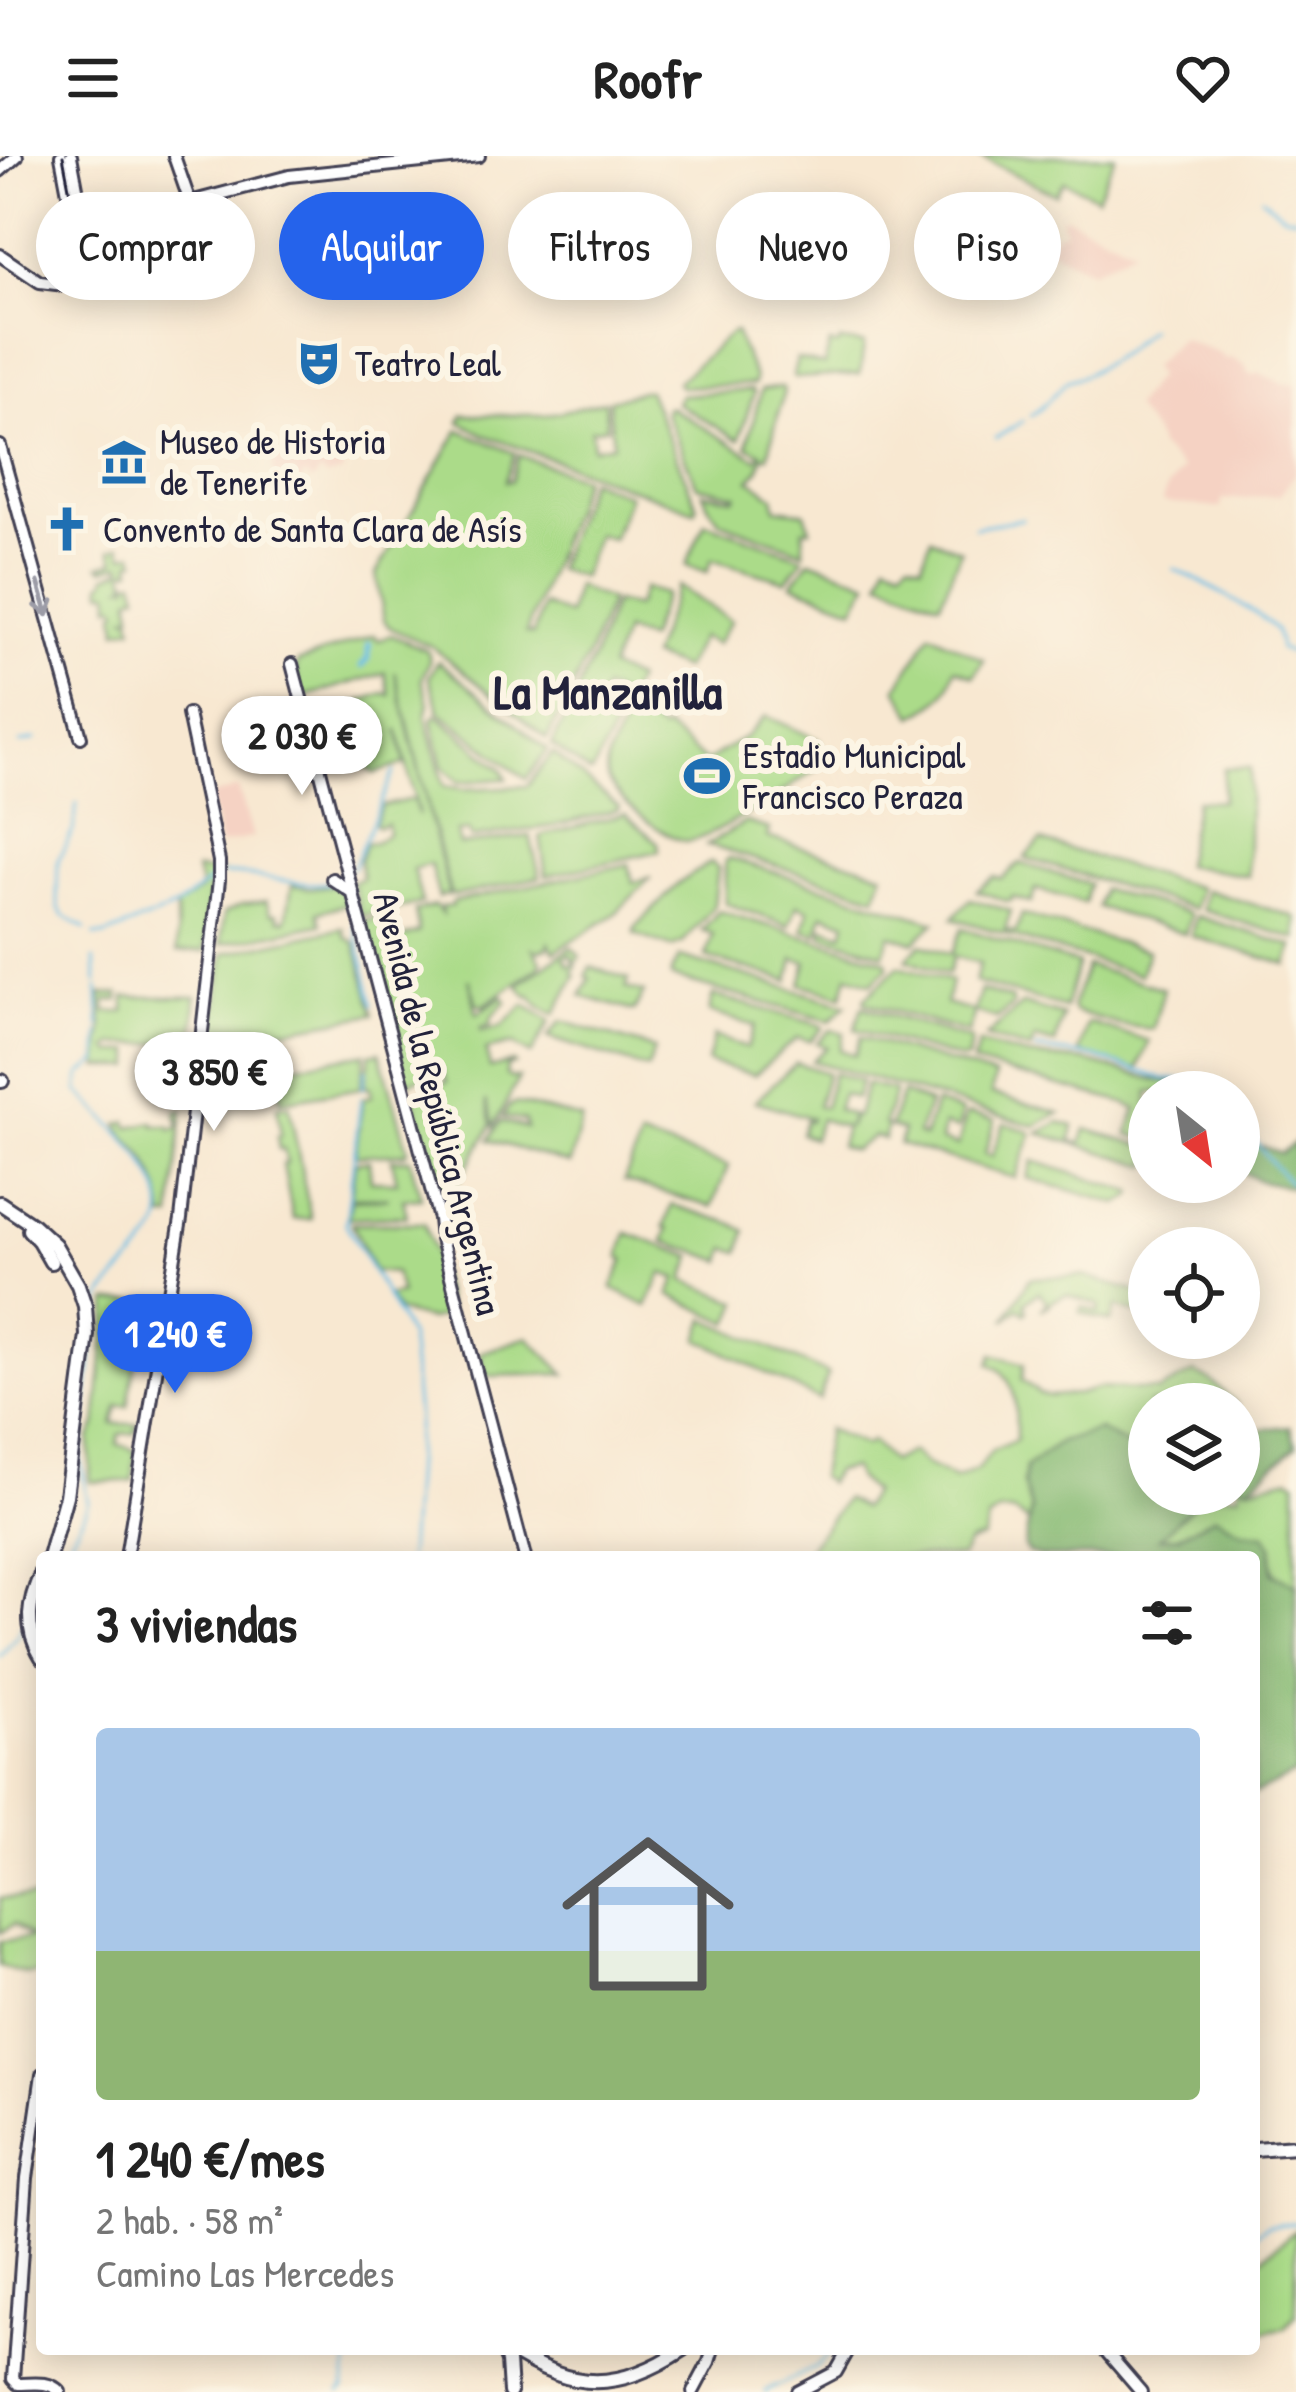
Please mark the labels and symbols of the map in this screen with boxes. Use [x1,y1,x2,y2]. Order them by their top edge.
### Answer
theatre icon: Teatro Leal [294,338,344,388]
place label: Teatro Leal [355,338,501,387]
place label: Museo de Historia de Tenerife [160,416,385,506]
museum icon: Museo de Historia de Tenerife [99,437,149,487]
church icon: Convento de Santa Clara de Asís [42,504,92,554]
place label: Convento de Santa Clara de Asís [103,504,522,553]
one-way arrow [33,580,55,618]
district label: La Manzanilla [494,659,722,724]
pin: 2 030 € [191,696,413,798]
place label: Estadio Municipal Francisco Peraza [742,730,966,820]
sports icon: Estadio Municipal Francisco Peraza [682,751,732,801]
street label: Avenida de la República Argentina [362,886,515,1319]
pin: 3 850 € [103,1032,325,1134]
north arrow [1128,1071,1260,1203]
pin: 1 240 € [64,1294,286,1396]

